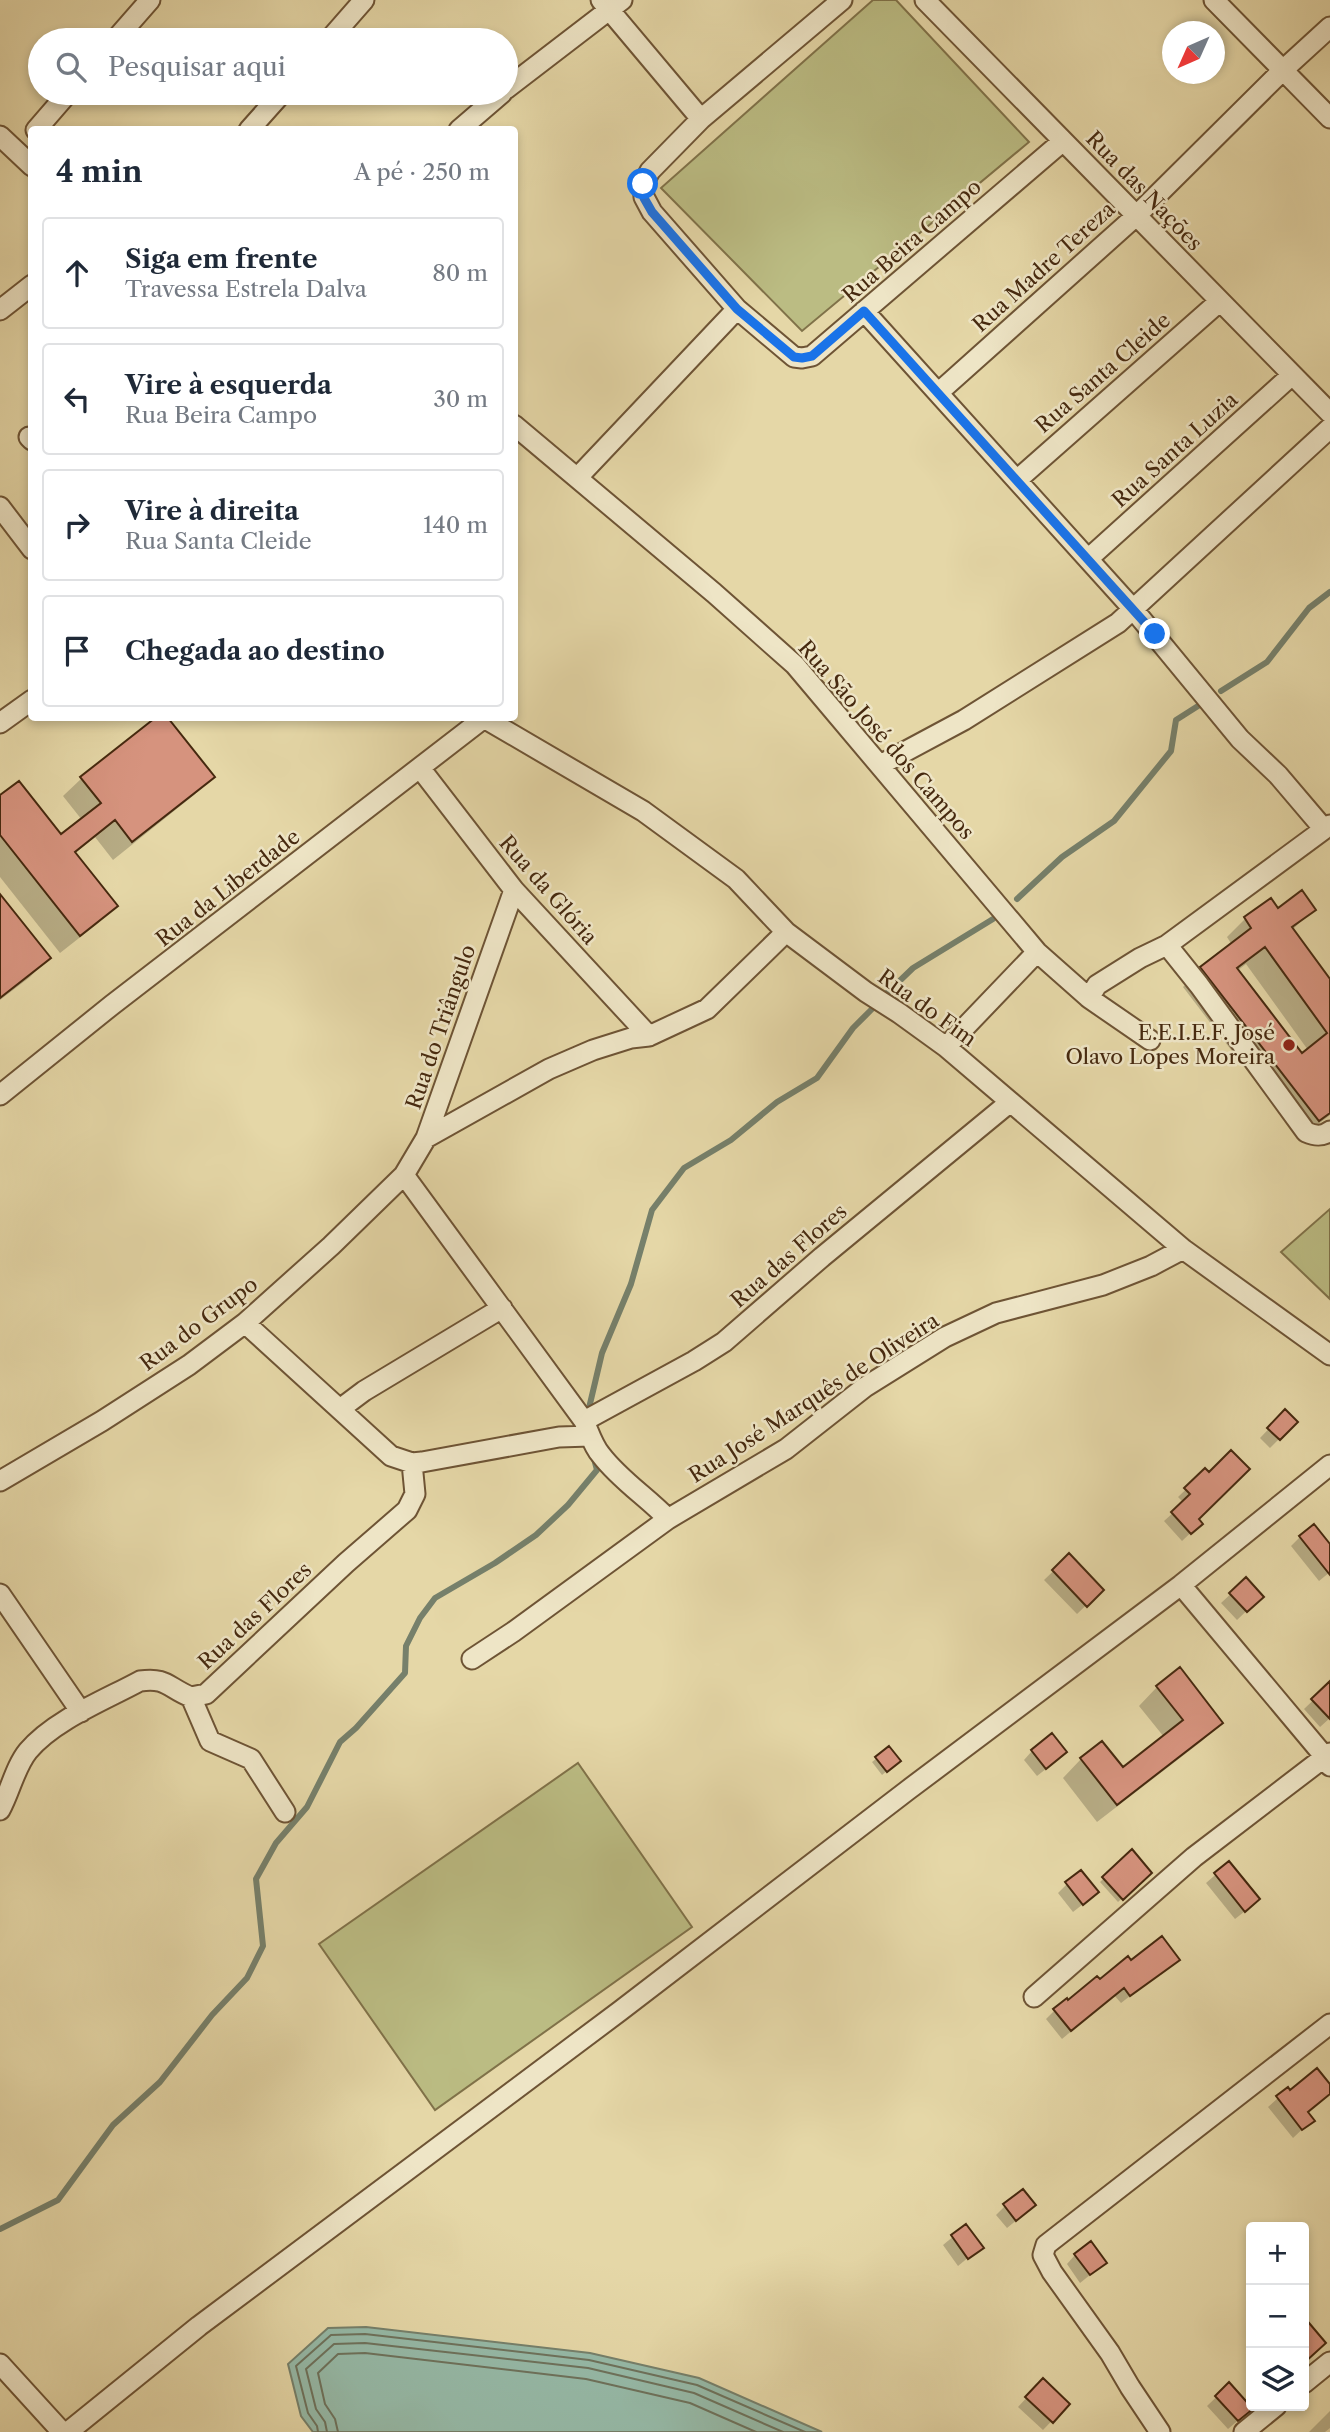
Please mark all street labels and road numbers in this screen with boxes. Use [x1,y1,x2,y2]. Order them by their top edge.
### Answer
street label: Rua das Nações [1081,126,1208,256]
street label: Rua Beira Campo [837,174,986,308]
street label: Rua Madre Tereza [967,196,1121,337]
street label: Rua Santa Cleide [1030,307,1175,438]
street label: Rua Santa Luzia [1107,386,1243,513]
street label: Rua São José dos Campos [793,635,980,844]
street label: Rua da Liberdade [151,824,305,951]
street label: Rua da Glória [494,830,603,950]
street label: Rua do Triângulo [401,941,480,1112]
street label: Rua do Fim [873,964,982,1052]
street label: Rua das Flores [726,1198,852,1313]
street label: Rua do Grupo [135,1271,262,1376]
street label: Rua José Marquês de Oliveira [684,1307,944,1488]
street label: Rua das Flores [193,1557,316,1674]

